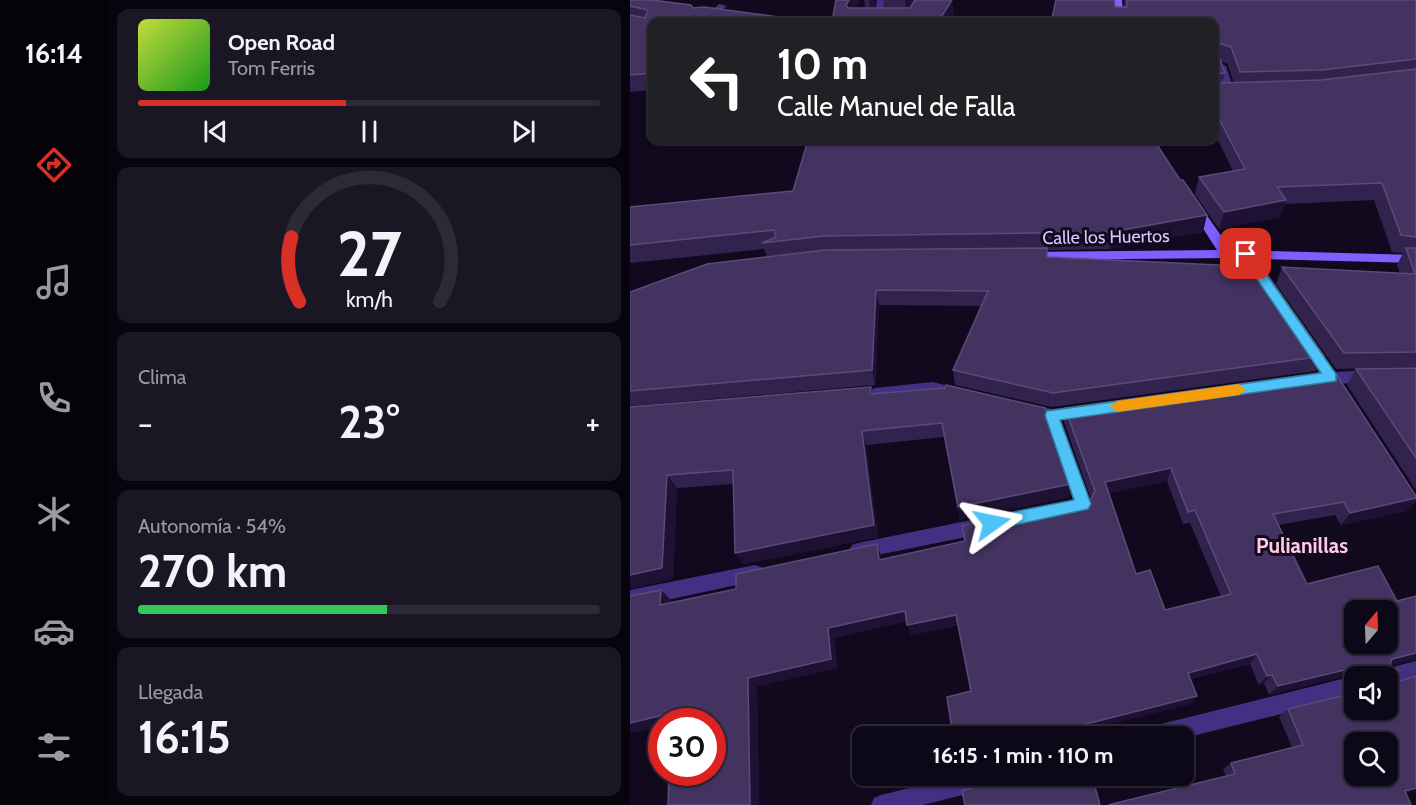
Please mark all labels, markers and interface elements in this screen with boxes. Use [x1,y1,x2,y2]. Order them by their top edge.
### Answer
text: Open Road [228,29,335,56]
text: 16:14 [25,37,83,70]
text: 10 m [777,38,868,90]
icon: left [678,42,756,120]
text: Tom Ferris [228,56,315,80]
text: Calle Manuel de Falla [777,90,1015,123]
icon: previous [199,115,232,148]
icon: pause [353,115,386,148]
icon: next [507,115,540,148]
icon: directions [33,144,75,186]
text: 27 [337,216,402,292]
street label: Calle los Huertos [1042,225,1170,249]
pin [1220,228,1271,279]
icon: arrive [1229,237,1262,270]
icon: music [33,261,75,303]
text: km/h [346,286,392,312]
text: Clima [138,365,186,389]
icon: phone [33,377,75,419]
text: 23° [338,395,400,449]
text: − [138,403,153,443]
text: + [585,403,600,443]
position arrow [960,491,1024,555]
icon: climate [33,493,75,535]
text: Autonomía · 54% [138,514,286,538]
district label: Pulianillas [1256,533,1348,558]
text: 270 km [138,544,287,598]
north arrow [1344,600,1398,654]
map controls [1344,600,1398,786]
icon: car [33,610,75,652]
button: sound [1344,666,1398,720]
text: Llegada [138,680,203,704]
speed limit sign: 30 [648,708,726,786]
text: 16:15 [138,710,231,764]
icon: filters [33,726,75,768]
button: search [1344,732,1398,786]
text: 16:15 · 1 min · 110 m [933,742,1113,769]

